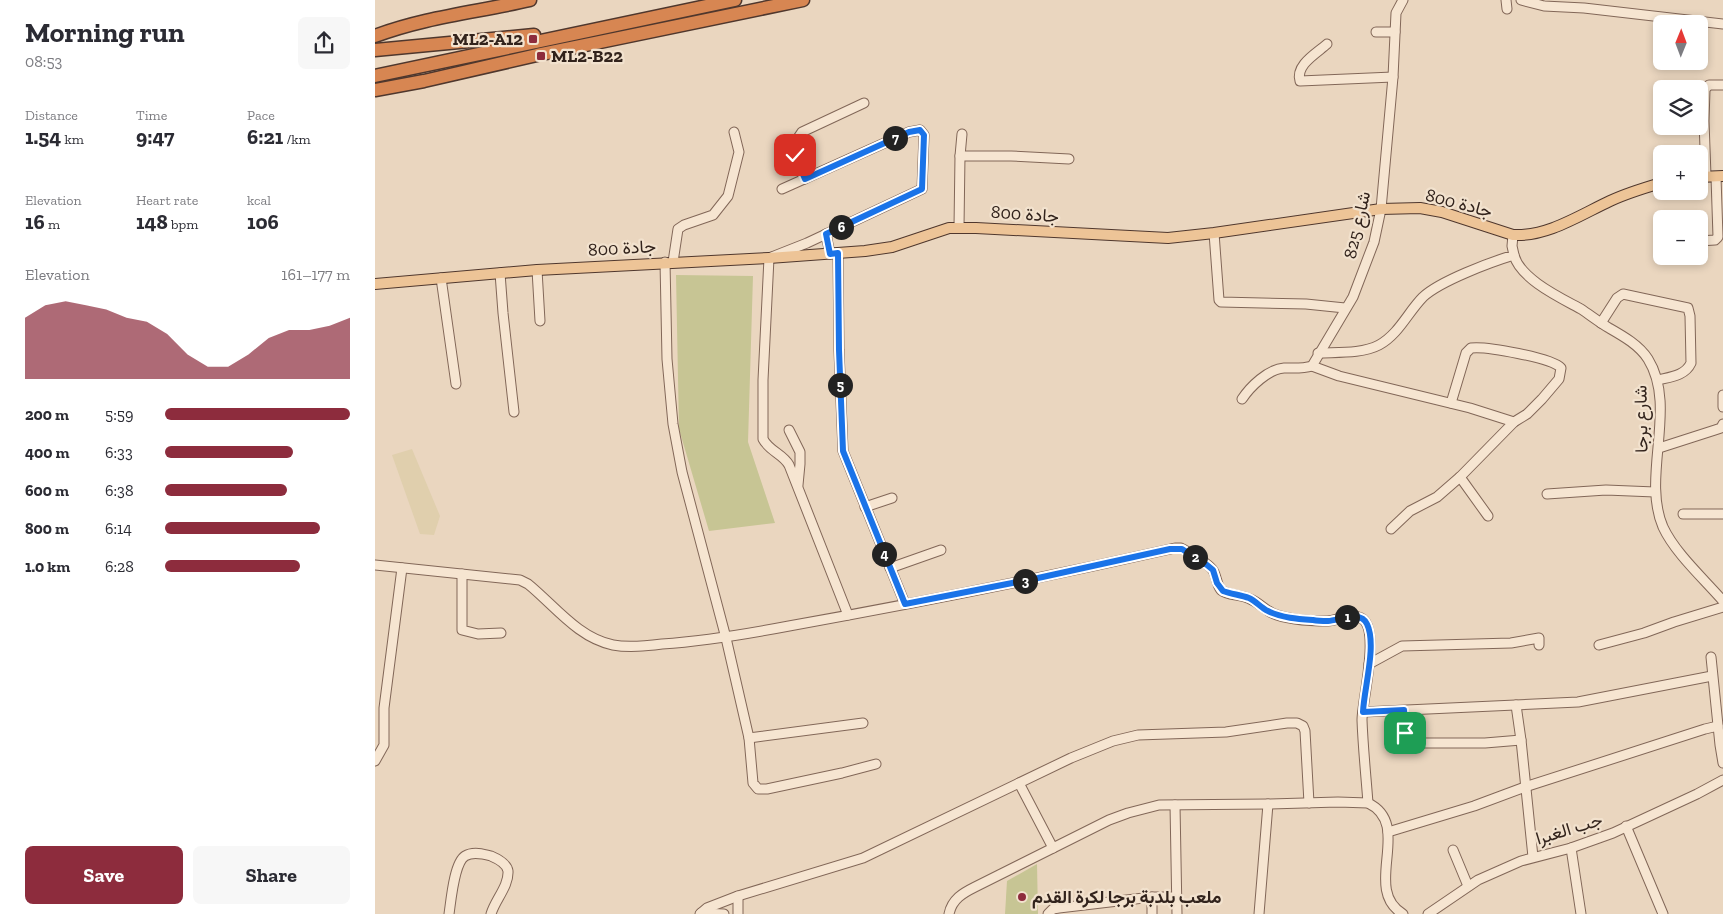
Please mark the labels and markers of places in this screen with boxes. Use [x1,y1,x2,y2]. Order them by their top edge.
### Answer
place label: ML2-A12 [453,28,523,50]
marker: ML2-A12 [527,33,539,45]
place label: ML2-B22 [551,45,623,67]
marker: ML2-B22 [535,50,547,62]
pin: 7 [883,126,907,150]
pin [774,134,816,176]
pin: 6 [829,214,853,240]
pin: 5 [827,372,853,398]
pin: 4 [871,542,897,566]
pin: 2 [1183,544,1207,570]
pin: 3 [1013,568,1037,594]
pin: 1 [1335,604,1359,630]
pin [1384,712,1426,754]
place label: ملعب بلدبة برجا لكرة القدم [1032,886,1222,909]
marker: ملعب بلدبة برجا لكرة القدم [1016,891,1028,903]

